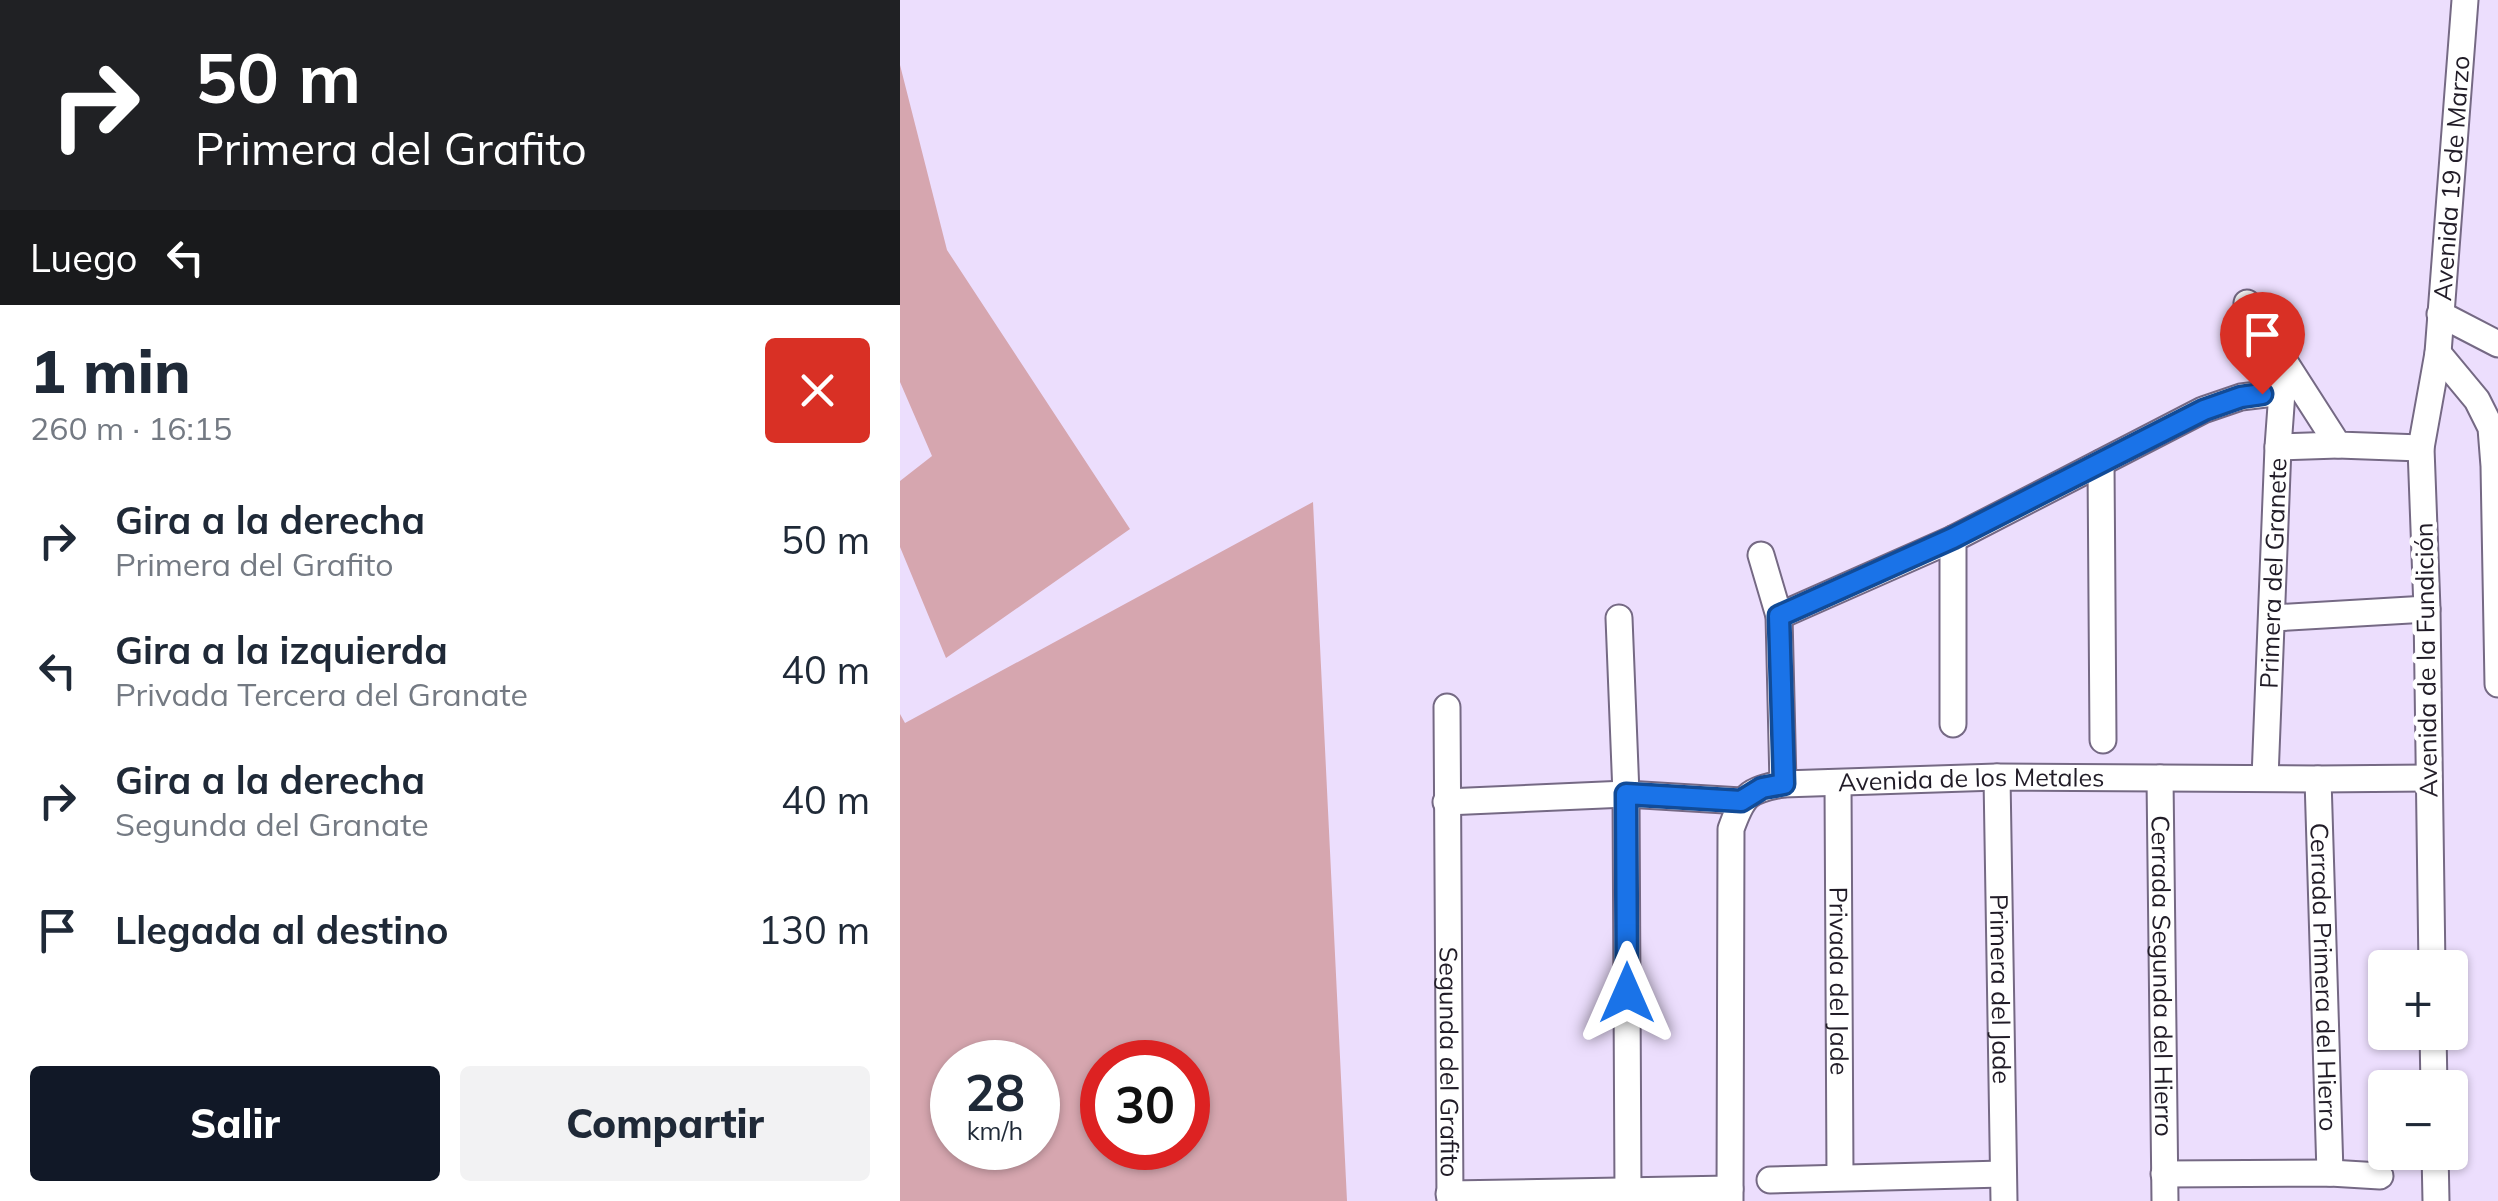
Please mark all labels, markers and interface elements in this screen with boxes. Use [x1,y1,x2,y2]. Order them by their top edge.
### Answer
text: 50 m [195,33,361,121]
icon: right [30,40,160,170]
street label: Avenida 19 de Marzo [2426,54,2476,302]
text: Primera del Grafito [195,120,587,176]
icon: left [158,230,213,285]
text: Luego [30,234,138,282]
pin [2220,292,2305,395]
icon: arrive [2235,307,2290,362]
text: 1 min [30,333,191,408]
button: close [765,338,870,443]
text: 260 m · 16:15 [30,408,232,448]
street label: Primera del Granete [2253,457,2293,689]
text: Gira a la derecha [115,496,425,544]
icon: right [30,513,85,568]
text: 50 m [781,516,870,564]
street label: Avenida de la Fundición [2408,522,2443,798]
text: Primera del Grafito [115,544,394,584]
text: Gira a la izquierda [115,626,448,674]
icon: left [30,643,85,698]
text: 40 m [781,646,870,694]
text: Privada Tercera del Granate [115,674,528,714]
text: Gira a la derecha [115,756,425,804]
street label: Avenida de los Metales [1837,761,2105,797]
icon: right [30,773,85,828]
text: 40 m [781,776,870,824]
text: Segunda del Granate [115,804,429,844]
street label: Cerrada Segunda del Hierro [2145,815,2180,1137]
street label: Cerrada Primera del Hierro [2304,822,2345,1132]
street label: Privada del Jade [1824,887,1855,1075]
street label: Primera del Jade [1984,894,2018,1084]
icon: arrive [30,903,85,958]
text: Llegada al destino [115,906,449,954]
text: 130 m [758,906,870,954]
position arrow [1575,941,1679,1045]
street label: Segunda del Grafito [1433,947,1466,1177]
map controls [2368,950,2468,1170]
button: + [2368,950,2468,1050]
speed limit sign: 30 [1080,1040,1210,1170]
text: 28 [965,1061,1025,1124]
button: Salir [30,1066,440,1181]
button: Compartir [460,1066,870,1181]
button: − [2368,1070,2468,1170]
text: km/h [967,1115,1023,1146]

